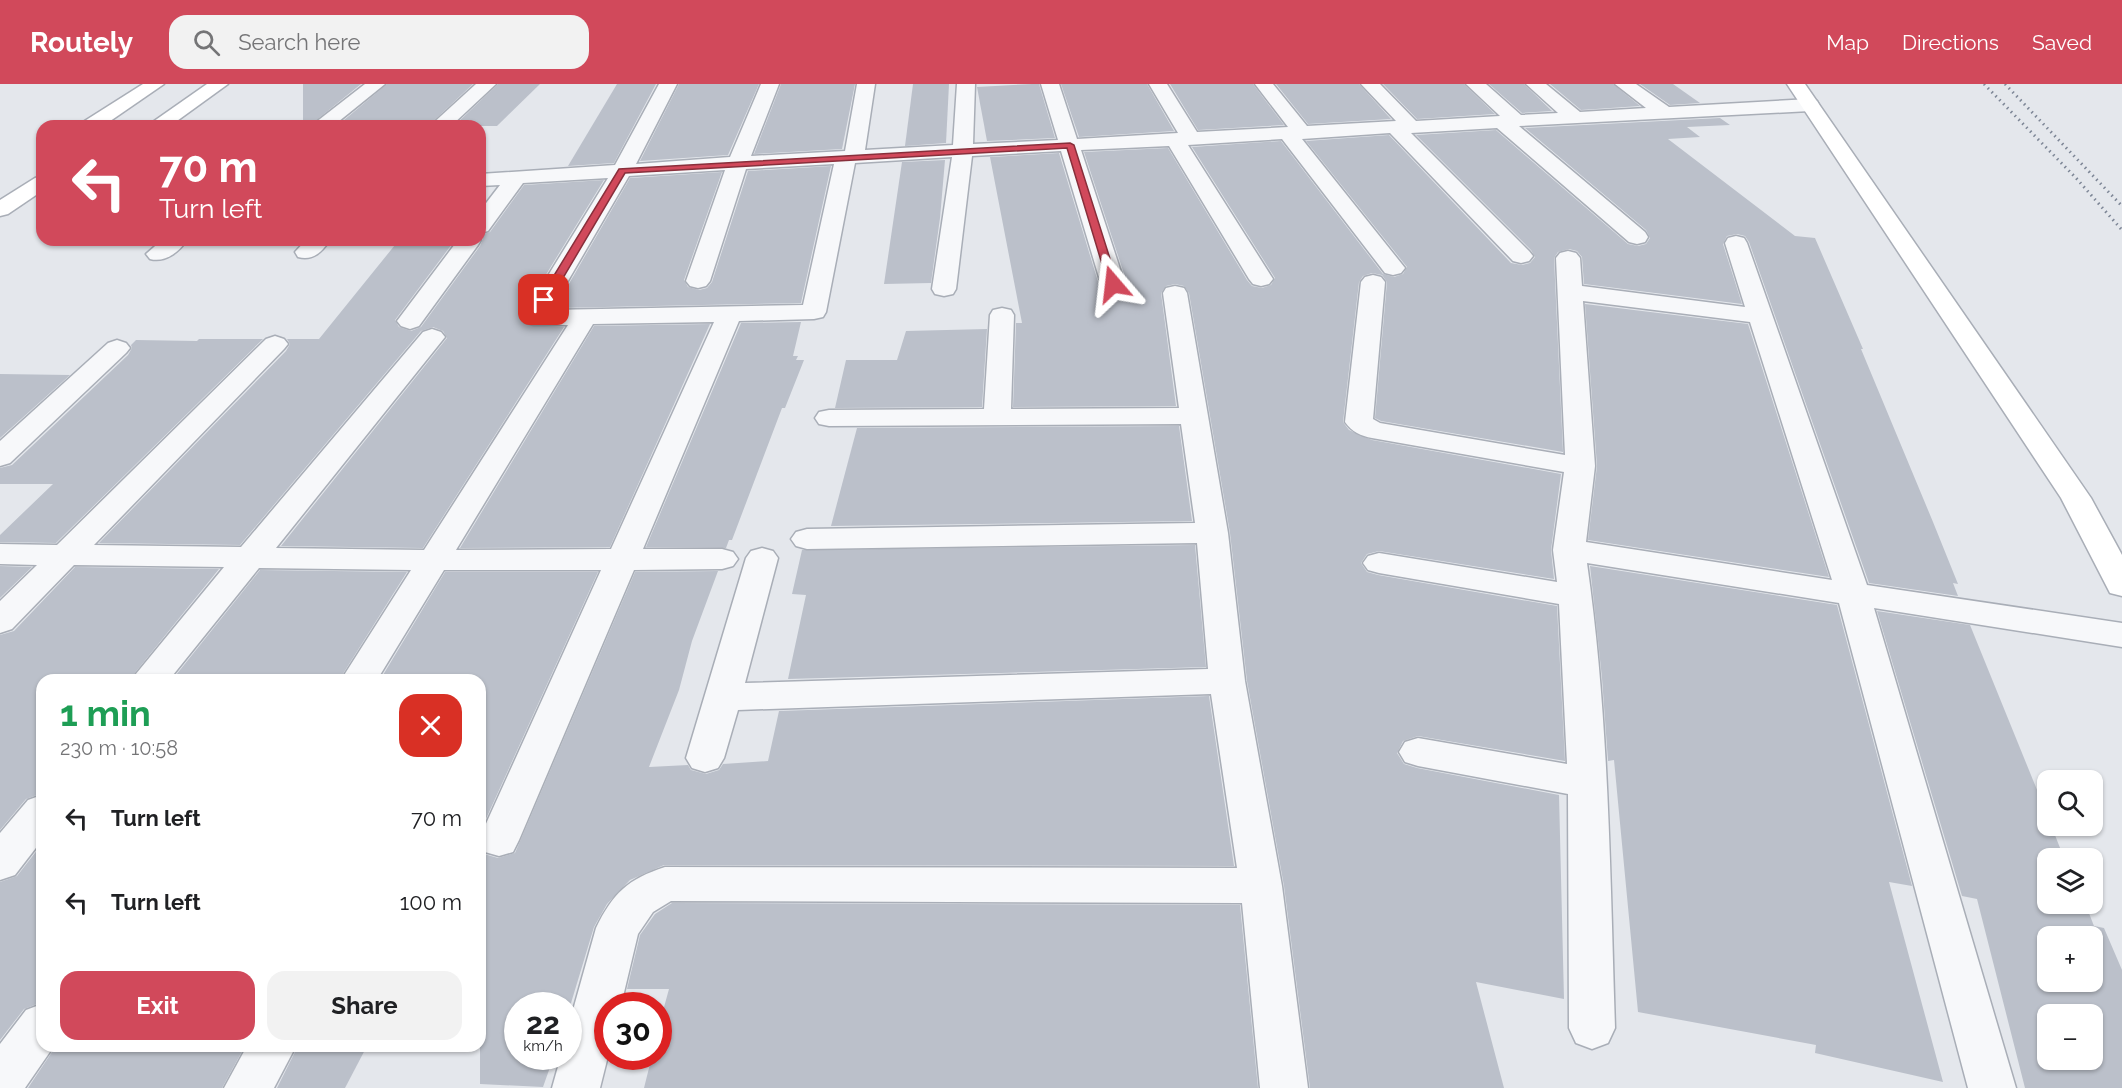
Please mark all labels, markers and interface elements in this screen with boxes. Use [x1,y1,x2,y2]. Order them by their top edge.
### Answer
search box [169,15,589,69]
text: Routely [30,26,133,59]
icon: search [190,26,223,59]
text: Search here [238,29,360,55]
text: Map [1826,30,1869,55]
text: Directions [1902,30,1999,55]
text: Saved [2032,30,2092,55]
text: 70 m [159,143,258,192]
icon: left [60,144,138,222]
text: Turn left [159,193,262,224]
position arrow [1081,252,1145,316]
pin [518,274,569,325]
icon: arrive [527,283,560,316]
text: 1 min [60,692,151,734]
button: close [399,694,462,757]
text: 230 m · 10:58 [60,736,178,760]
map controls [2037,770,2103,1070]
button: search [2037,770,2103,836]
icon: left [60,802,93,835]
text: Turn left [111,805,201,831]
text: 70 m [411,805,462,831]
button: layers [2037,848,2103,914]
icon: left [60,886,93,919]
text: Turn left [111,889,201,915]
text: 100 m [400,889,462,915]
button: + [2037,926,2103,992]
button: Exit [60,971,255,1040]
button: Share [267,971,462,1040]
speed limit sign: 30 [594,992,672,1070]
button: − [2037,1004,2103,1070]
text: 22 [526,1006,560,1041]
text: km/h [523,1037,563,1055]

